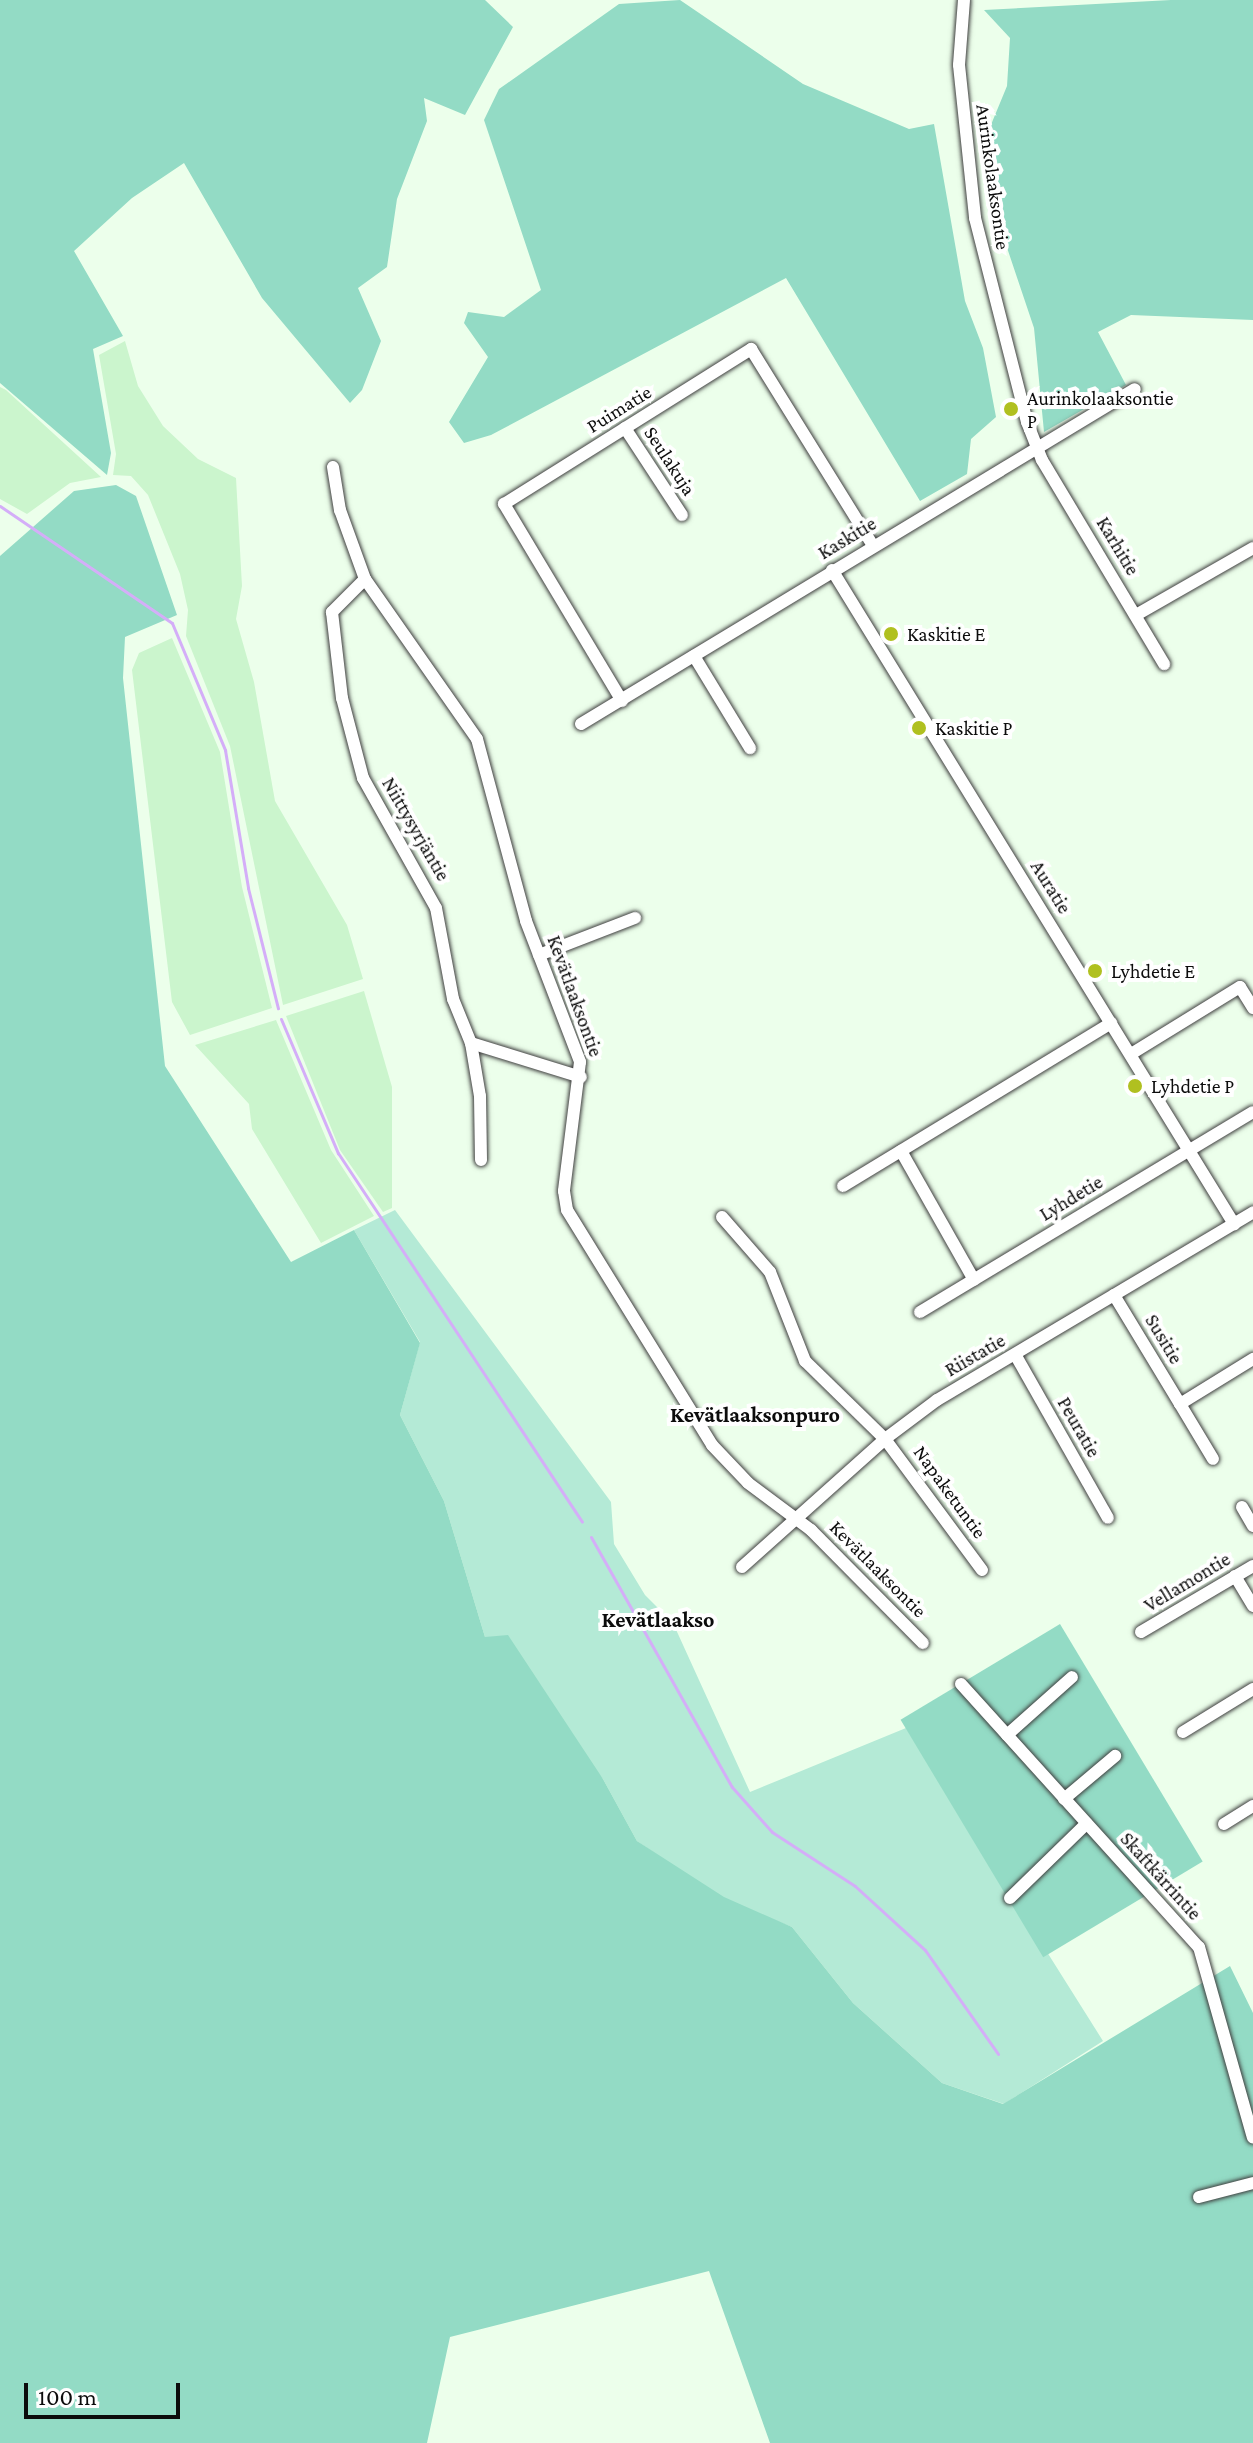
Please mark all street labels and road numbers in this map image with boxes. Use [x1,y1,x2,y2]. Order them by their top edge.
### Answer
street label: Aurinkolaaksontie [971,103,1015,251]
street label: Puimatie [582,380,656,438]
street label: Seulakuja [639,422,701,500]
street label: Kaskitie [813,511,881,565]
street label: Karhitie [1091,512,1145,580]
street label: Niittysyrjäntie [377,773,455,885]
street label: Auratie [1025,856,1077,918]
street label: Kevätlaaksontie [542,932,608,1060]
street label: Lyhdetie [1035,1170,1107,1226]
street label: Susitie [1140,1310,1188,1368]
street label: Riistatie [940,1328,1010,1382]
street label: Peuratie [1052,1393,1106,1461]
street label: Napaketuntie [908,1441,992,1543]
street label: Kevätlaaksontie [824,1515,932,1623]
street label: Vellamontie [1139,1547,1235,1617]
street label: Skaftkärrintie [1115,1827,1207,1925]

